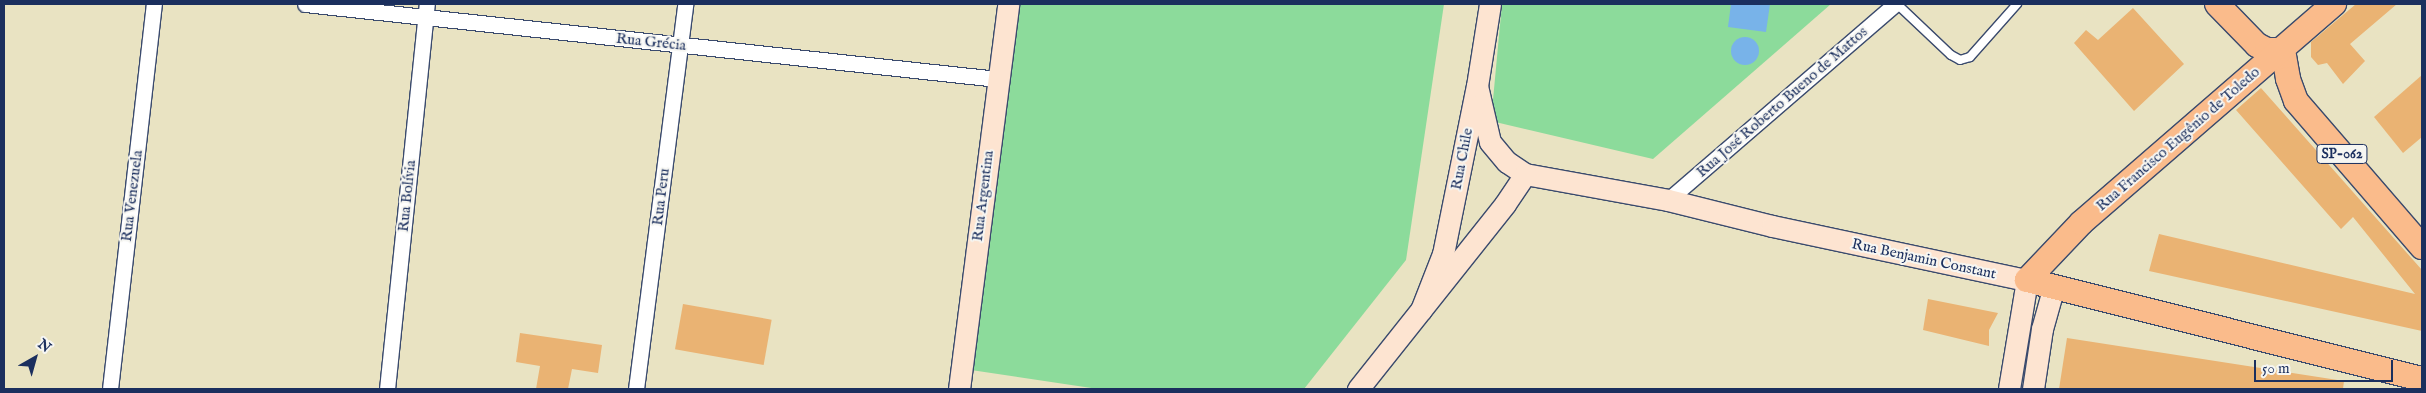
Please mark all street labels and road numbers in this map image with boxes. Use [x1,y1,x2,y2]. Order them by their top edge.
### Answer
street label: Rua José Roberto Bueno de Mattos [1693,23,1871,181]
street label: Rua Grécia [615,29,687,55]
street label: Rua Francisco Eugênio de Toledo [2092,63,2264,215]
street label: Rua Chile [1447,127,1477,191]
road number: SP-062 [2316,142,2368,166]
street label: Rua Venezuela [117,149,147,243]
street label: Rua Argentina [969,150,997,242]
street label: Rua Bolívia [394,159,420,233]
street label: Rua Peru [649,167,673,227]
street label: Rua Benjamin Constant [1850,235,1998,283]

